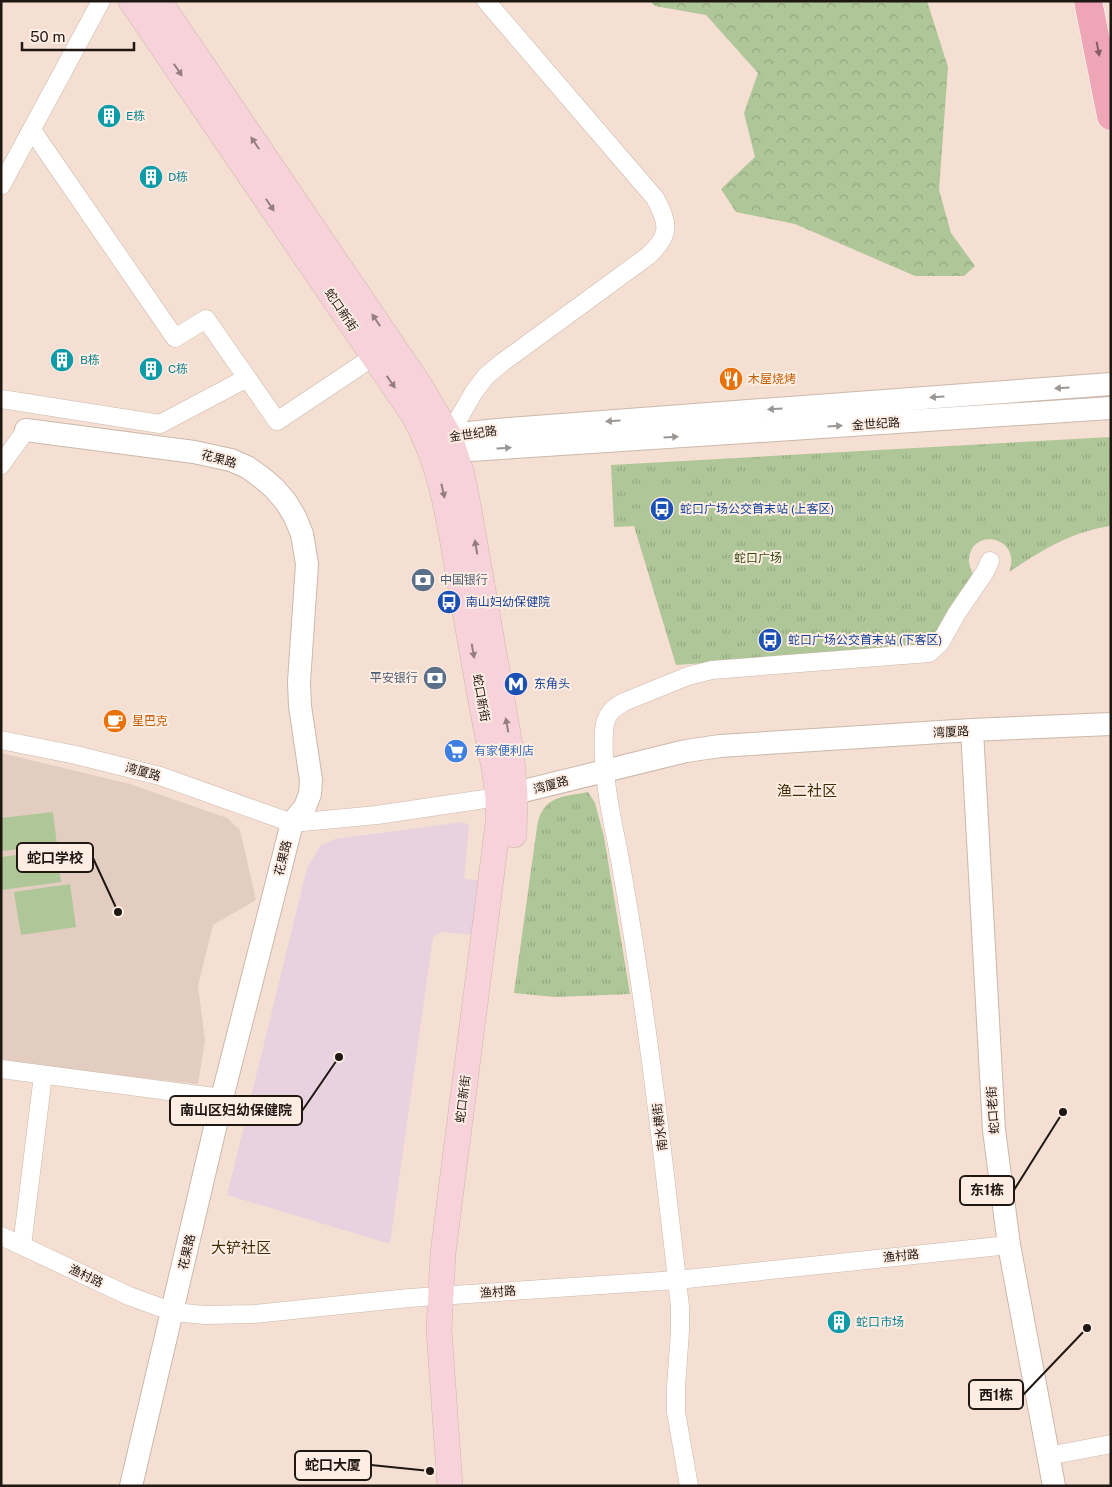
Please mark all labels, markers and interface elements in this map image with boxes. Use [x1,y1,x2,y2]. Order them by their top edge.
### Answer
scale bar [22,20,135,52]
text: 50 m [30,28,65,45]
one-way arrow [1094,42,1102,58]
one-way arrow [173,64,183,77]
building icon: E栋 [96,103,122,129]
place label: E栋 [126,109,145,123]
one-way arrow [250,136,260,149]
building icon: D栋 [138,164,164,190]
place label: D栋 [168,170,188,184]
one-way arrow [265,198,274,212]
street label: 蛇口新街 [322,286,360,334]
one-way arrow [371,314,381,327]
building icon: B栋 [49,347,75,373]
place label: B栋 [80,353,100,367]
building icon: C栋 [138,356,164,382]
place label: C栋 [168,362,188,376]
restaurant icon: 木屋烧烤 [718,366,744,392]
place label: 木屋烧烤 [748,372,796,386]
one-way arrow [386,375,396,389]
one-way arrow [1054,384,1070,392]
one-way arrow [929,394,945,402]
one-way arrow [767,406,783,414]
street label: 金世纪路 [852,415,900,433]
one-way arrow [605,418,621,426]
one-way arrow [827,422,843,430]
street label: 金世纪路 [448,424,498,444]
one-way arrow [663,433,679,441]
one-way arrow [496,444,512,452]
street label: 花果路 [200,447,238,471]
one-way arrow [439,484,447,499]
bus stop icon: 蛇口广场公交首末站 (上客区) [649,496,675,522]
place label: 蛇口广场公交首末站 (上客区) [680,502,834,516]
one-way arrow [471,539,479,555]
park label: 蛇口广场 [734,551,782,565]
bank icon: 中国银行 [410,567,436,593]
place label: 中国银行 [440,573,488,587]
bus stop icon: 南山妇幼保健院 [436,589,462,615]
place label: 南山妇幼保健院 [466,595,550,609]
bus stop icon: 蛇口广场公交首末站 (下客区) [757,627,783,653]
place label: 蛇口广场公交首末站 (下客区) [788,633,942,647]
one-way arrow [469,643,477,659]
bank icon: 平安银行 [422,665,448,691]
place label: 平安银行 [370,671,418,685]
metro station icon: 东角头 [503,671,529,697]
street label: 蛇口新街 [470,673,492,723]
place label: 东角头 [534,677,570,691]
cafe icon: 星巴克 [102,708,128,734]
place label: 星巴克 [132,714,168,728]
one-way arrow [502,716,510,732]
street label: 湾厦路 [933,724,969,740]
supermarket icon: 有家便利店 [443,738,469,764]
place label: 有家便利店 [474,744,534,758]
street label: 湾厦路 [124,761,162,783]
street label: 湾厦路 [532,774,570,796]
district label: 渔二社区 [777,782,837,799]
street label: 花果路 [272,839,294,877]
callout: 蛇口学校 [17,843,93,872]
text: 蛇口学校 [27,850,83,866]
street label: 蛇口新街 [453,1074,473,1124]
street label: 蛇口老街 [984,1086,1002,1134]
callout: 南山区妇幼保健院 [170,1096,302,1125]
text: 南山区妇幼保健院 [180,1102,292,1118]
street label: 南水横街 [650,1102,670,1152]
callout: 东1栋 [960,1176,1014,1205]
text: 东1栋 [970,1182,1004,1198]
street label: 花果路 [176,1233,198,1271]
district label: 大铲社区 [211,1239,271,1256]
street label: 渔村路 [882,1247,920,1265]
street label: 渔村路 [67,1262,105,1290]
street label: 渔村路 [480,1284,516,1300]
building icon: 蛇口市场 [826,1309,852,1335]
place label: 蛇口市场 [856,1315,904,1329]
callout: 西1栋 [969,1380,1023,1409]
text: 西1栋 [979,1387,1013,1403]
callout: 蛇口大厦 [295,1451,371,1480]
text: 蛇口大厦 [305,1457,361,1473]

